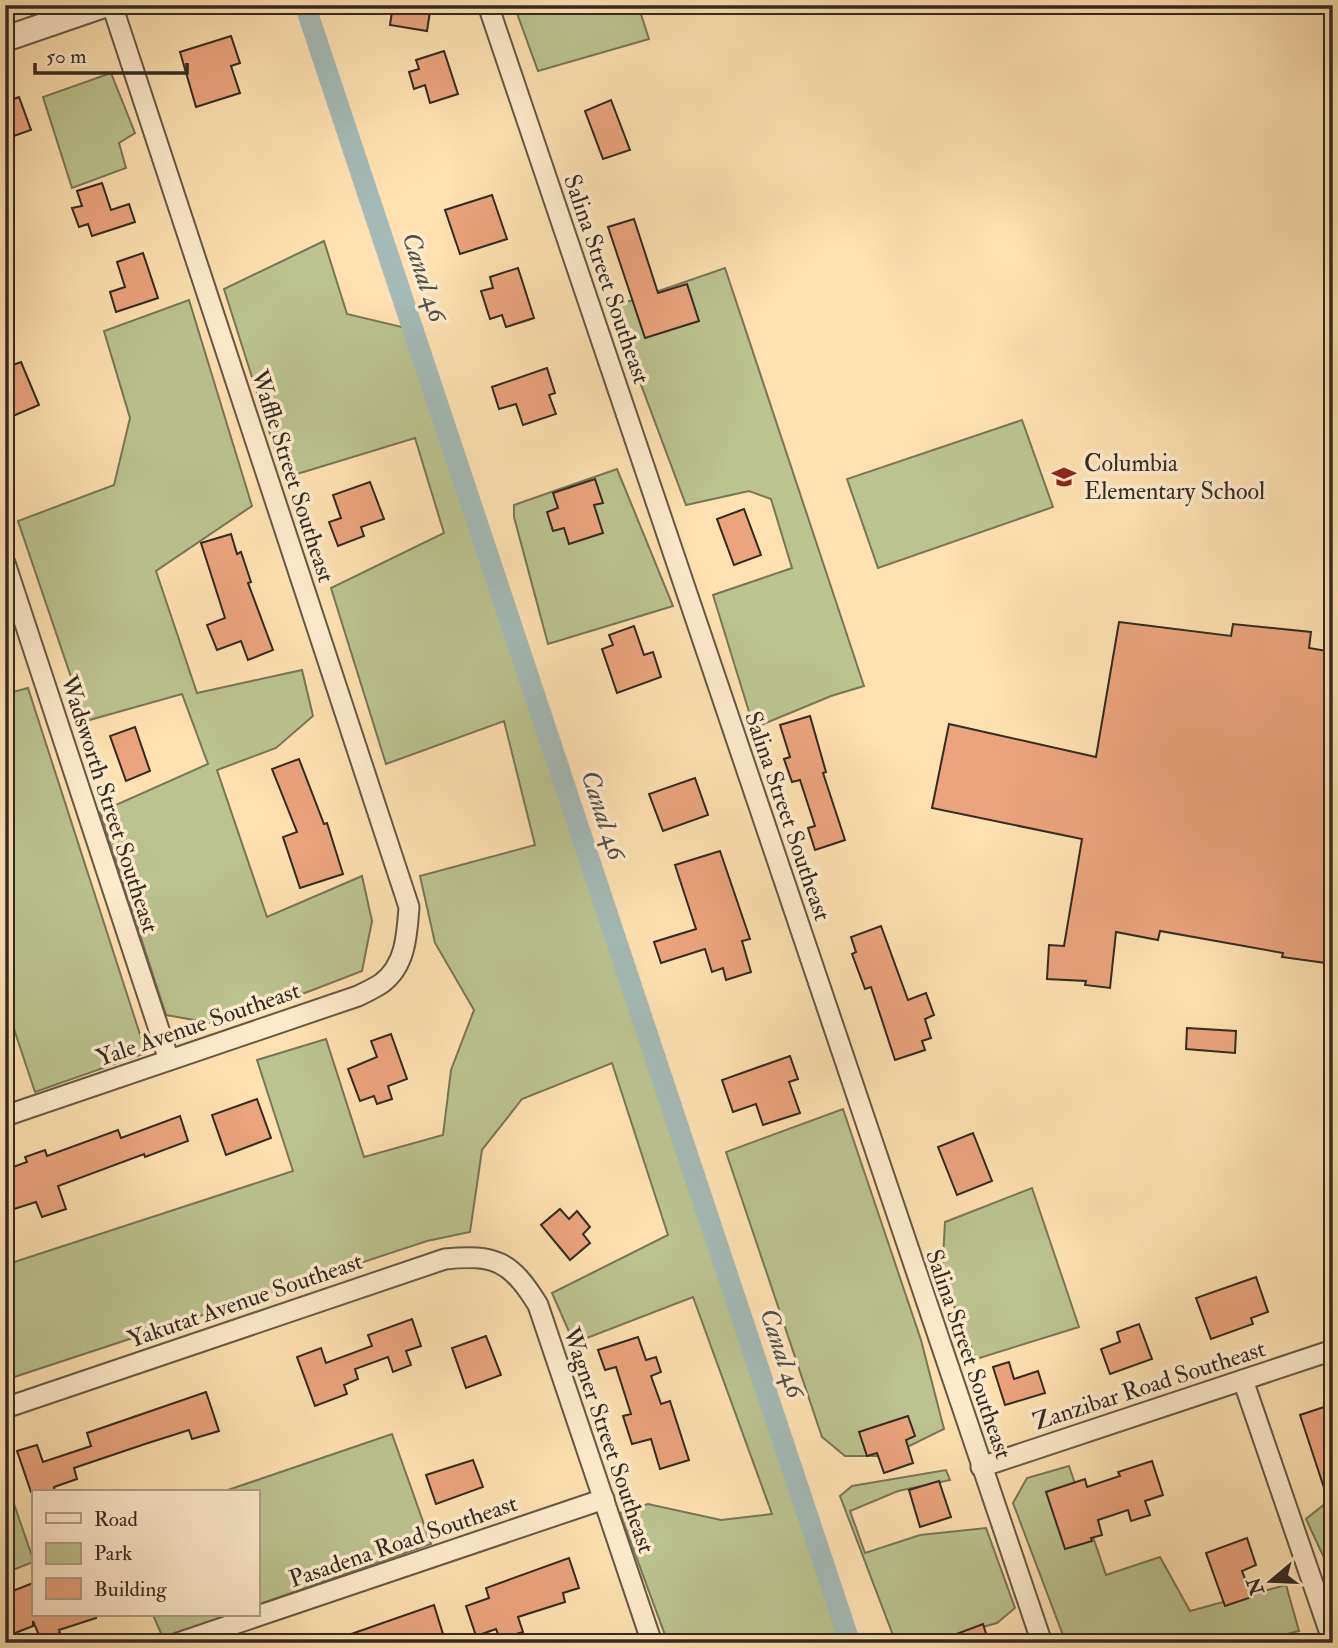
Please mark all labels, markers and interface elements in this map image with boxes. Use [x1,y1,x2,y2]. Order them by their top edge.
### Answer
scale bar [35,32,187,76]
text: 50 m [46,43,87,70]
street label: Salina Street Southeast [556,170,657,388]
water label: Canal 46 [394,228,454,328]
street label: Waffle Street Southeast [243,365,342,587]
place label: Columbia Elementary School [1084,448,1265,507]
school or university icon: Columbia Elementary School [1050,463,1078,491]
street label: Wadsworth Street Southeast [53,670,166,937]
street label: Salina Street Southeast [737,707,838,925]
water label: Canal 46 [573,766,633,866]
street label: Yale Avenue Southeast [92,975,304,1074]
street label: Salina Street Southeast [918,1245,1019,1463]
street label: Yakutat Avenue Southeast [124,1246,367,1355]
water label: Canal 46 [752,1304,812,1404]
street label: Wagner Street Southeast [555,1322,662,1557]
street label: Zanzibar Road Southeast [1029,1333,1269,1438]
street label: Pasadena Road Southeast [285,1488,522,1595]
legend [32,1490,259,1616]
text: Road [94,1506,139,1533]
text: Park [94,1540,132,1567]
north arrow [1236,1546,1306,1616]
text: N [1241,1573,1270,1599]
text: Building [94,1576,167,1603]

